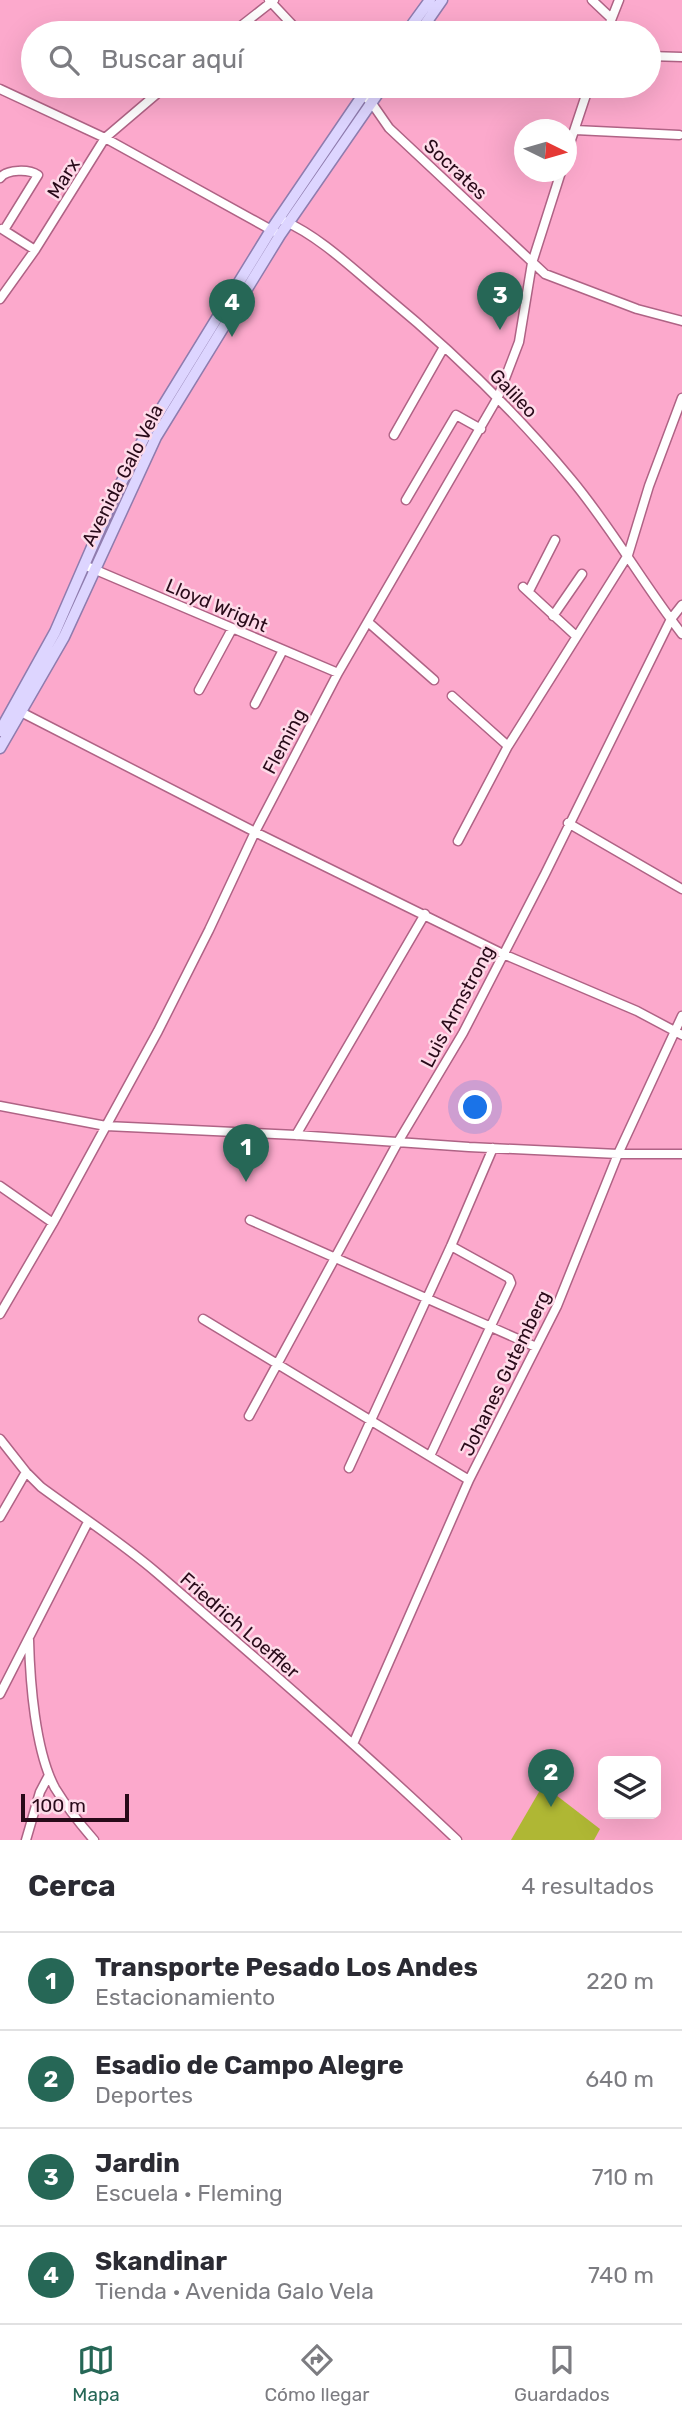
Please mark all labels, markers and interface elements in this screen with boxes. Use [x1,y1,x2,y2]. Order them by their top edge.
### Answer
search box [21,21,661,98]
icon: search [45,41,83,79]
text: Buscar aquí [101,44,243,75]
north arrow [514,119,577,182]
street label: Socrates [419,134,492,205]
street label: Marx [42,154,85,203]
pin: 3 [477,272,523,330]
pin: 4 [209,279,255,337]
street label: Galileo [485,364,542,422]
street label: Avenida Galo Vela [77,401,168,550]
street label: Lloyd Wright [162,574,272,637]
street label: Fleming [258,705,311,778]
street label: Luis Armstrong [416,941,499,1071]
your location [458,1090,492,1124]
pin: 1 [223,1124,269,1182]
street label: Johanes Gutemberg [455,1287,555,1460]
street label: Friedrich Loeffler [175,1567,304,1684]
pin: 2 [528,1749,574,1807]
map controls [598,1756,661,1819]
button: layers [598,1756,661,1819]
scale bar [21,1791,130,1823]
text: 100 m [32,1794,86,1817]
text: Cerca [28,1868,116,1904]
text: 4 resultados [521,1872,654,1900]
text: Transporte Pesado Los Andes [95,1952,478,1983]
text: 1 [45,1967,57,1995]
text: 220 m [586,1967,654,1995]
text: Estacionamiento [95,1983,275,2011]
text: Esadio de Campo Alegre [95,2050,404,2081]
text: 2 [44,2065,58,2093]
text: 640 m [585,2065,654,2093]
text: Deportes [95,2081,193,2109]
text: Jardin [95,2148,180,2179]
text: 3 [43,2163,59,2191]
text: 710 m [592,2163,654,2191]
text: Escuela · Fleming [95,2179,283,2207]
text: Skandinar [95,2246,227,2277]
text: 4 [43,2261,59,2289]
text: 740 m [588,2261,654,2289]
text: Tienda · Avenida Galo Vela [95,2277,374,2305]
tab: Mapa [72,2341,120,2406]
tab: Cómo llegar [264,2341,369,2406]
tab: Guardados [514,2341,610,2406]

